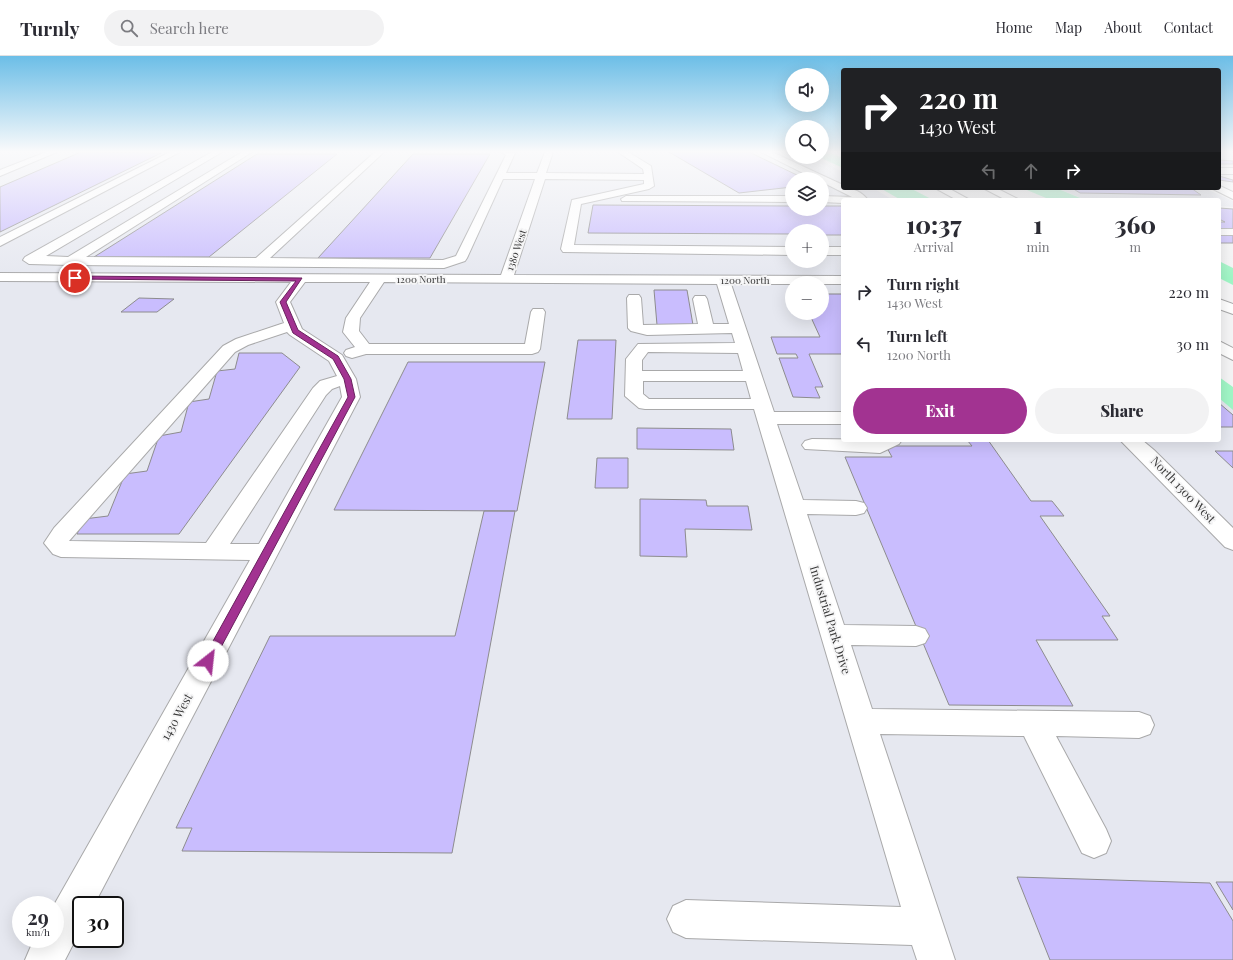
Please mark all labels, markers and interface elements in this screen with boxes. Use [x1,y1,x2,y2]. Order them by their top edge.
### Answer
search box [104,10,384,46]
text: Turnly [20,15,80,41]
icon: search [118,17,140,39]
text: Search here [150,18,229,38]
text: Home [995,18,1033,37]
text: Map [1055,18,1082,37]
text: About [1104,18,1142,37]
text: Contact [1164,18,1213,37]
map controls [785,68,829,320]
button: sound [785,68,829,112]
text: 220 m [919,79,998,116]
icon: right [853,84,905,136]
text: 1430 West [919,115,996,139]
button: search [785,120,829,164]
icon: left [978,160,1000,182]
icon: ahead [1020,160,1042,182]
icon: right [1062,160,1084,182]
button: layers [785,172,829,216]
text: 10:37 [906,208,962,240]
text: 1 [1033,208,1043,240]
text: 360 [1114,208,1156,240]
button: + [785,224,829,268]
street label: 1380 West [502,227,530,273]
text: Arrival [914,238,954,255]
text: min [1026,238,1050,255]
text: m [1130,238,1141,255]
pin [58,261,92,295]
icon: arrive [64,267,86,289]
street label: 1200 North [396,272,446,286]
street label: 1200 North [720,273,770,287]
text: Turn right [887,274,960,294]
button: − [785,276,829,320]
icon: right [853,281,875,303]
text: 220 m [1169,282,1209,302]
text: 1430 West [887,294,942,311]
text: Turn left [887,326,948,346]
icon: left [853,333,875,355]
text: 30 m [1176,334,1209,354]
text: 1200 North [887,346,951,363]
button: Exit [853,388,1027,434]
button: Share [1035,388,1209,434]
street label: North 1300 West [1148,453,1220,527]
street label: Industrial Park Drive [807,563,855,676]
position arrow [187,640,229,682]
street label: 1430 West [157,690,196,743]
speed limit sign: 30 [72,896,124,948]
text: 29 [27,903,49,930]
text: km/h [26,925,50,939]

